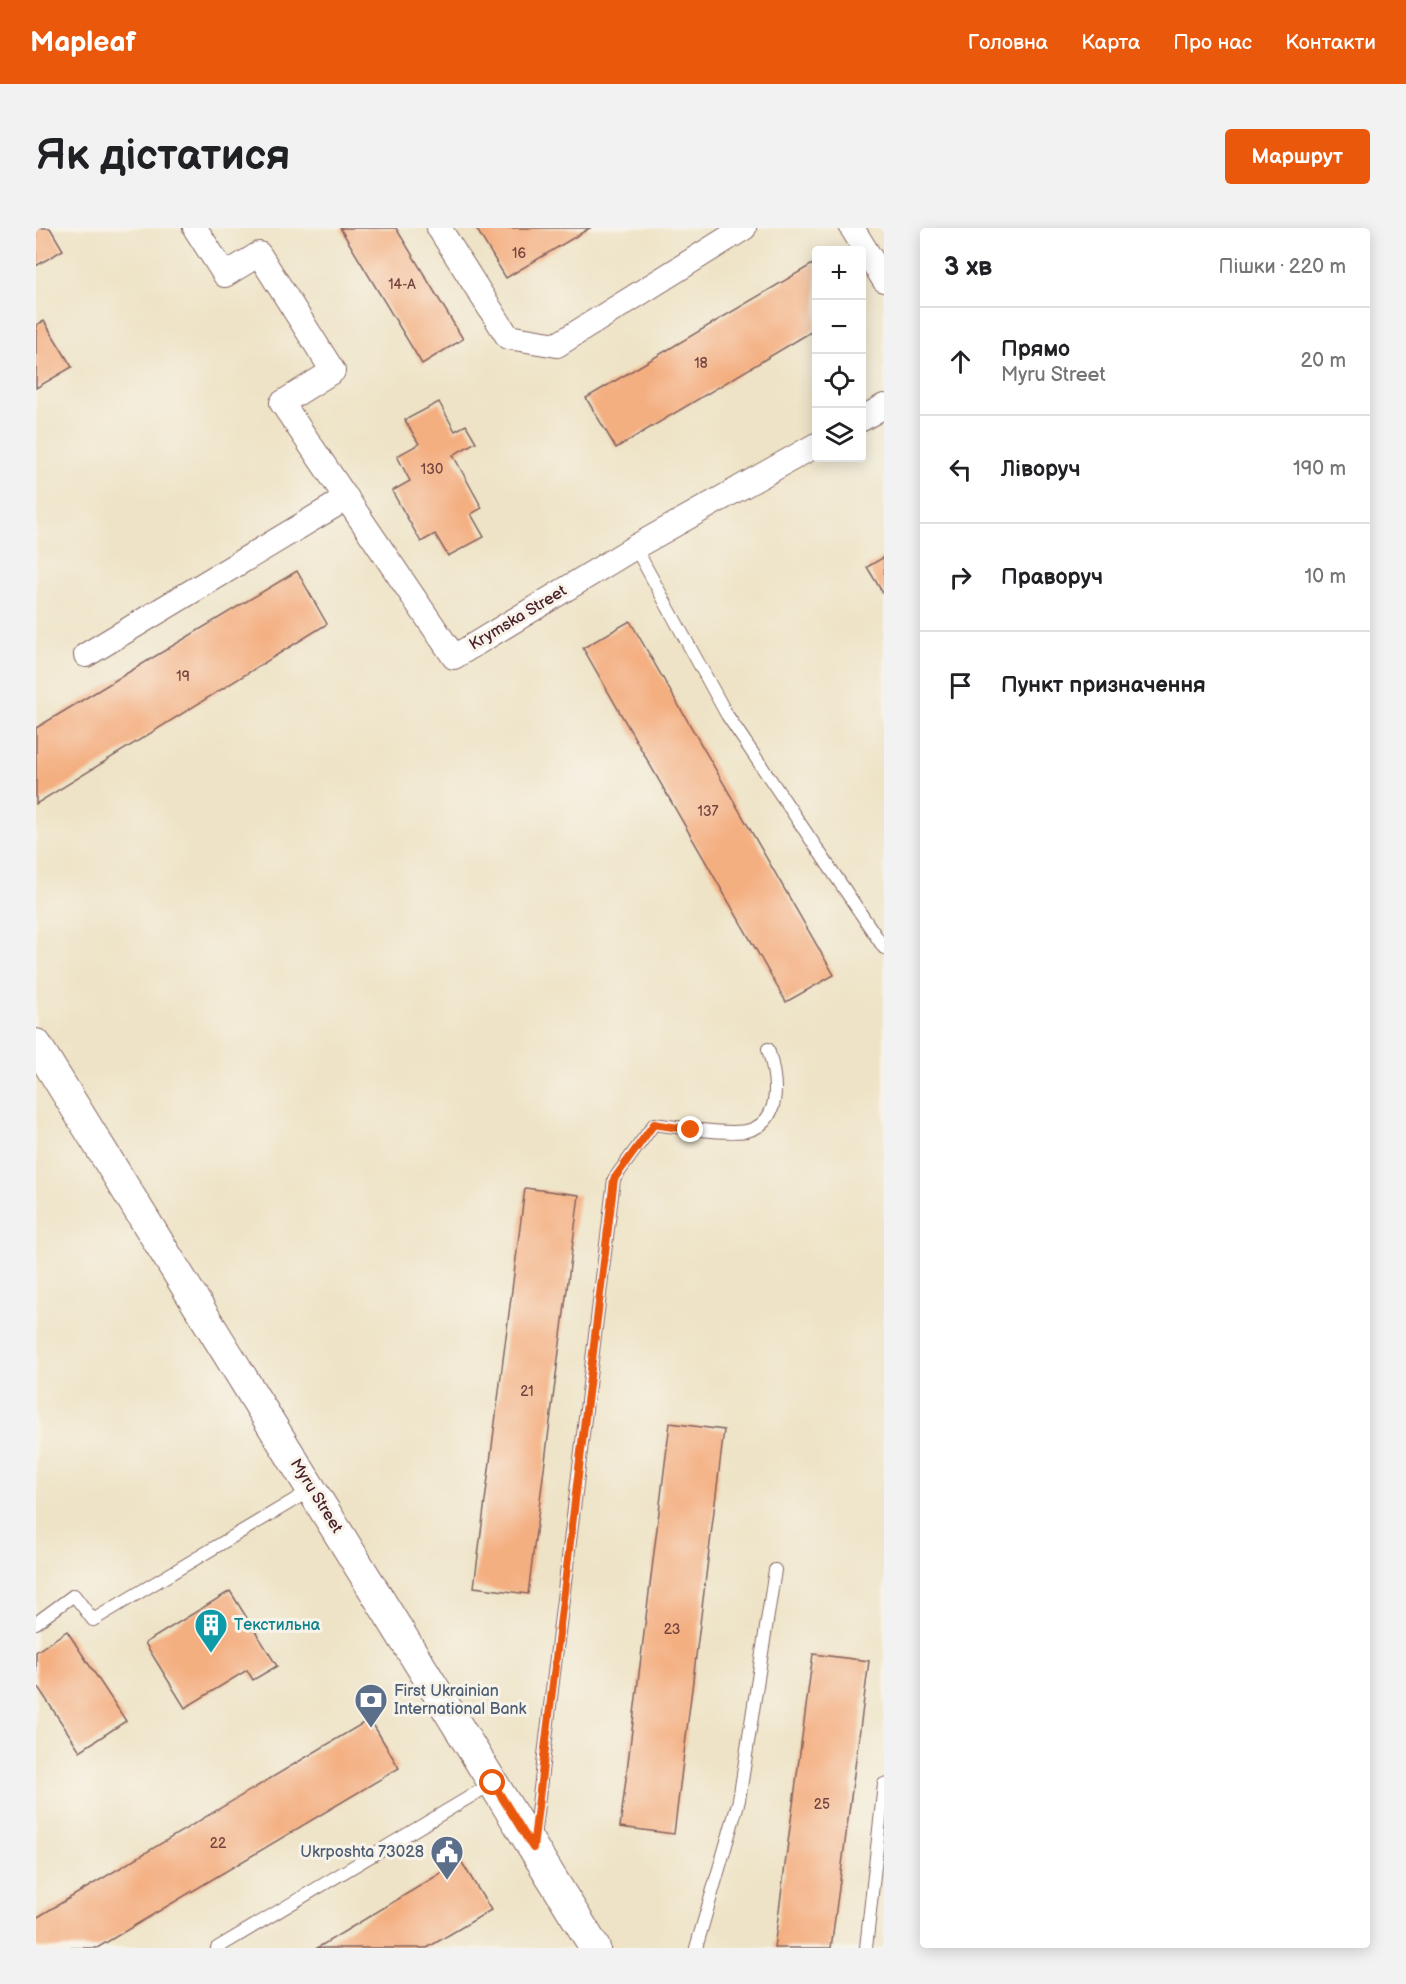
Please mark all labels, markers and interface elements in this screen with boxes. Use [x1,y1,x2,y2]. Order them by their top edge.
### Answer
text: Mapleaf [30,26,136,59]
text: Головна [968,30,1048,55]
text: Карта [1081,30,1140,55]
text: Про нас [1173,30,1252,55]
text: Контакти [1285,30,1376,55]
button: Маршрут [1225,129,1370,184]
text: Як дістатися [36,131,290,182]
house number: 16 [512,245,526,262]
map controls [812,246,866,462]
button: + [812,246,866,300]
text: 3 хв [944,252,992,283]
text: Пішки · 220 m [1219,255,1346,279]
house number: 14-А [388,276,416,293]
button: − [812,300,866,354]
text: Прямо [1001,336,1070,363]
icon: ahead [944,345,977,378]
text: 20 m [1301,349,1346,373]
button: locate [812,354,866,408]
house number: 18 [694,355,708,372]
text: Myru Street [1001,363,1106,387]
button: layers [812,408,866,462]
icon: left [944,453,977,486]
text: Ліворуч [1001,456,1081,483]
text: 190 m [1293,457,1346,481]
house number: 130 [421,461,443,478]
icon: right [944,561,977,594]
text: Праворуч [1001,564,1103,591]
text: 10 m [1305,565,1346,589]
street label: Krymska Street [466,582,570,654]
house number: 19 [176,668,190,685]
icon: arrive [944,669,977,702]
text: Пункт призначення [1001,672,1206,699]
house number: 137 [698,803,719,820]
route end [677,1116,703,1142]
house number: 21 [520,1383,534,1400]
street label: Myru Street [286,1455,346,1537]
building icon: Текстильна [193,1607,229,1654]
place label: Текстильна [234,1616,321,1635]
house number: 23 [664,1621,680,1638]
bank icon: First Ukrainian International Bank [353,1682,389,1729]
place label: First Ukrainian International Bank [394,1682,527,1719]
route start [479,1769,505,1795]
house number: 25 [814,1796,830,1813]
public building icon: Ukrposhta 73028 [429,1834,465,1881]
house number: 22 [210,1835,227,1852]
place label: Ukrposhta 73028 [300,1843,424,1862]

